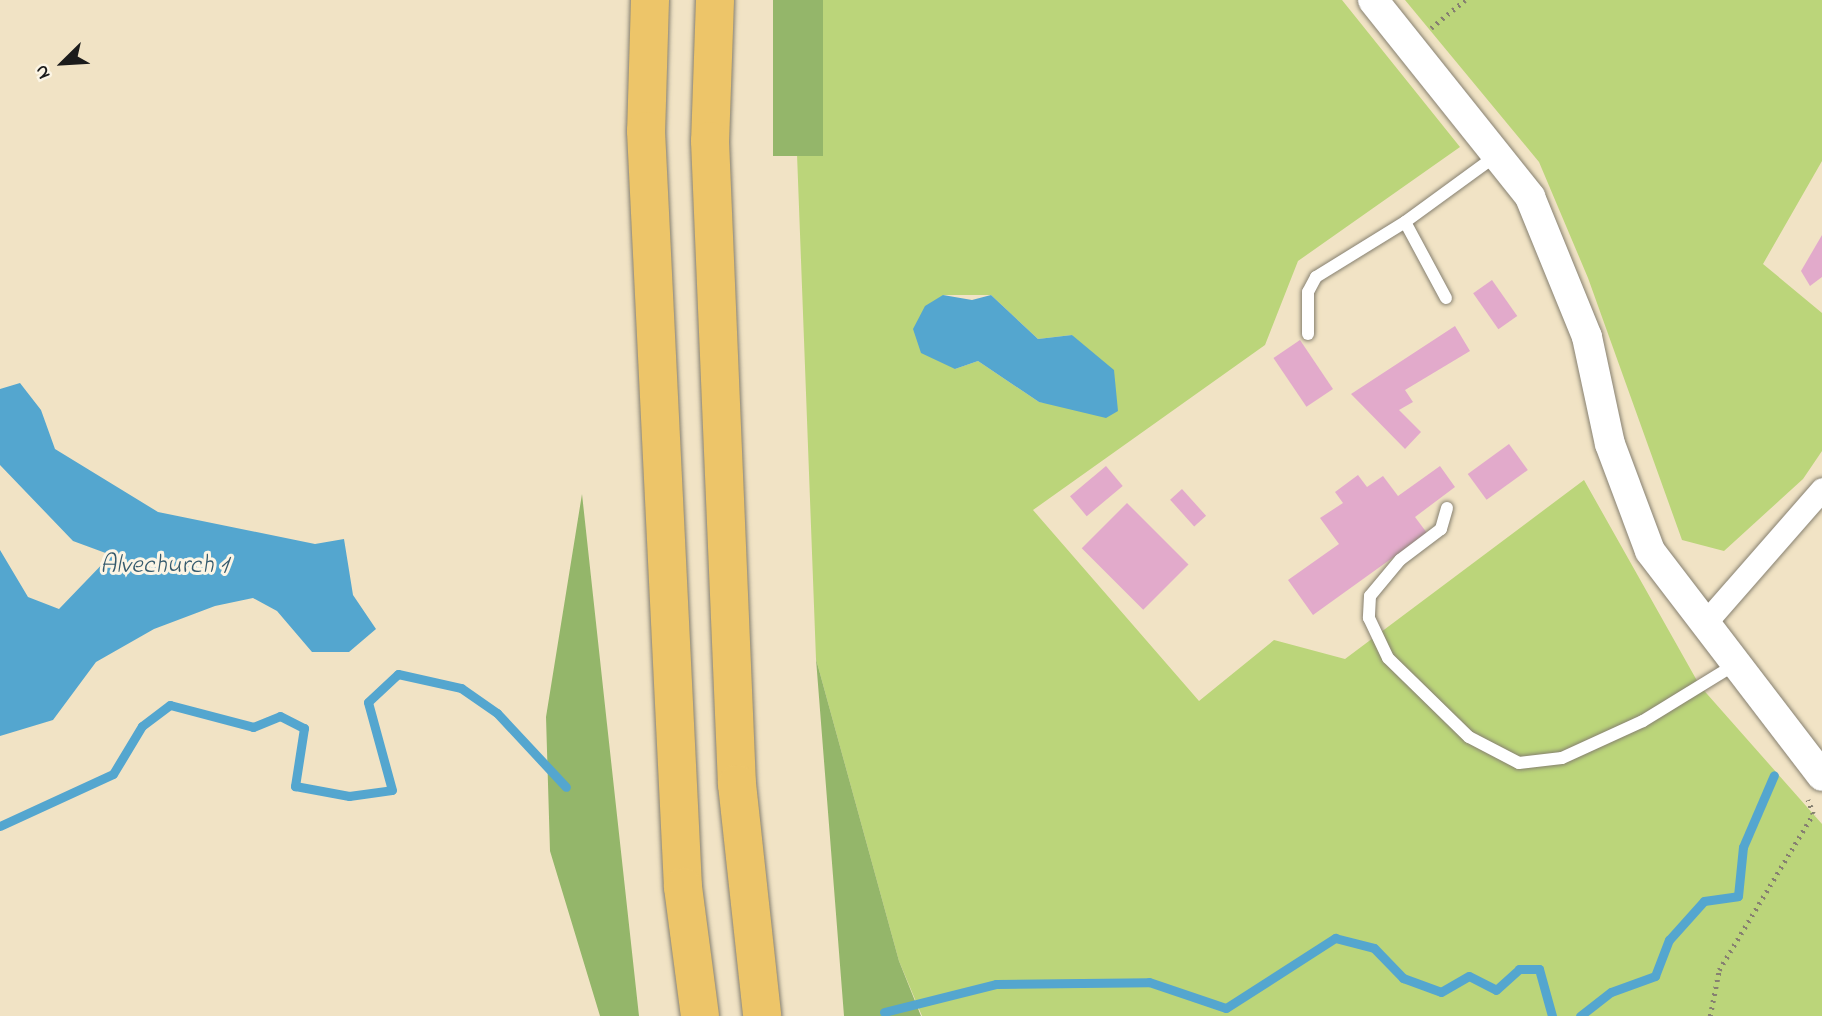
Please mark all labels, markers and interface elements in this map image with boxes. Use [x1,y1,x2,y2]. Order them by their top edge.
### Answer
north arrow [28,28,98,98]
text: N [28,60,58,83]
water label: Alvechurch 1 [100,551,228,583]

